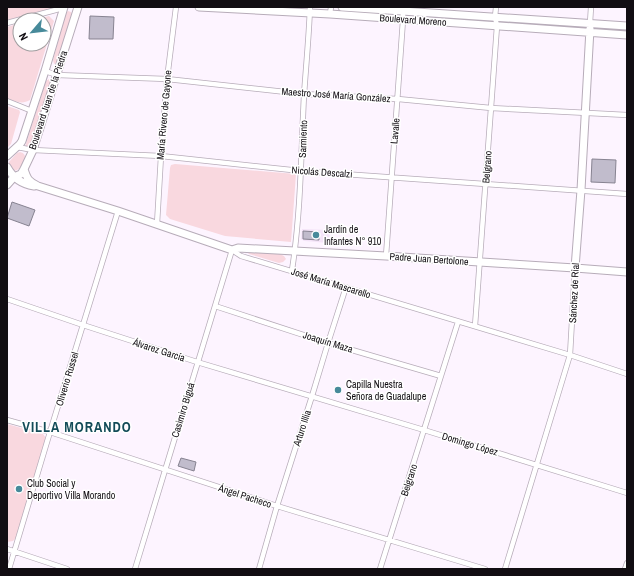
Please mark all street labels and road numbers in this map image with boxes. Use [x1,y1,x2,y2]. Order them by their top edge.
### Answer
street label: Boulevard Moreno [379,11,447,29]
street label: Boulevard Juan de la Piedra [26,48,70,151]
street label: María Rivero de Gayone [154,69,174,160]
street label: Maestro José María González [281,85,391,105]
street label: Lavalle [387,117,403,145]
street label: Sarmiento [296,119,310,158]
street label: Belgrano [479,150,495,184]
street label: Nicolás Descalzi [291,163,353,181]
street label: Padre Juan Bertolone [389,250,469,268]
street label: Sánchez de Rial [566,262,582,323]
street label: José María Mascarello [290,265,373,301]
street label: Joaquín Maza [301,328,355,356]
street label: Álvarez García [130,335,187,365]
street label: Oliverio Russel [53,350,81,408]
street label: Casimiro Biguá [168,380,198,439]
street label: Arturo Illia [290,408,314,449]
street label: Domingo López [440,429,500,459]
street label: Belgrano [398,462,420,498]
street label: Ángel Pacheco [216,481,274,511]

